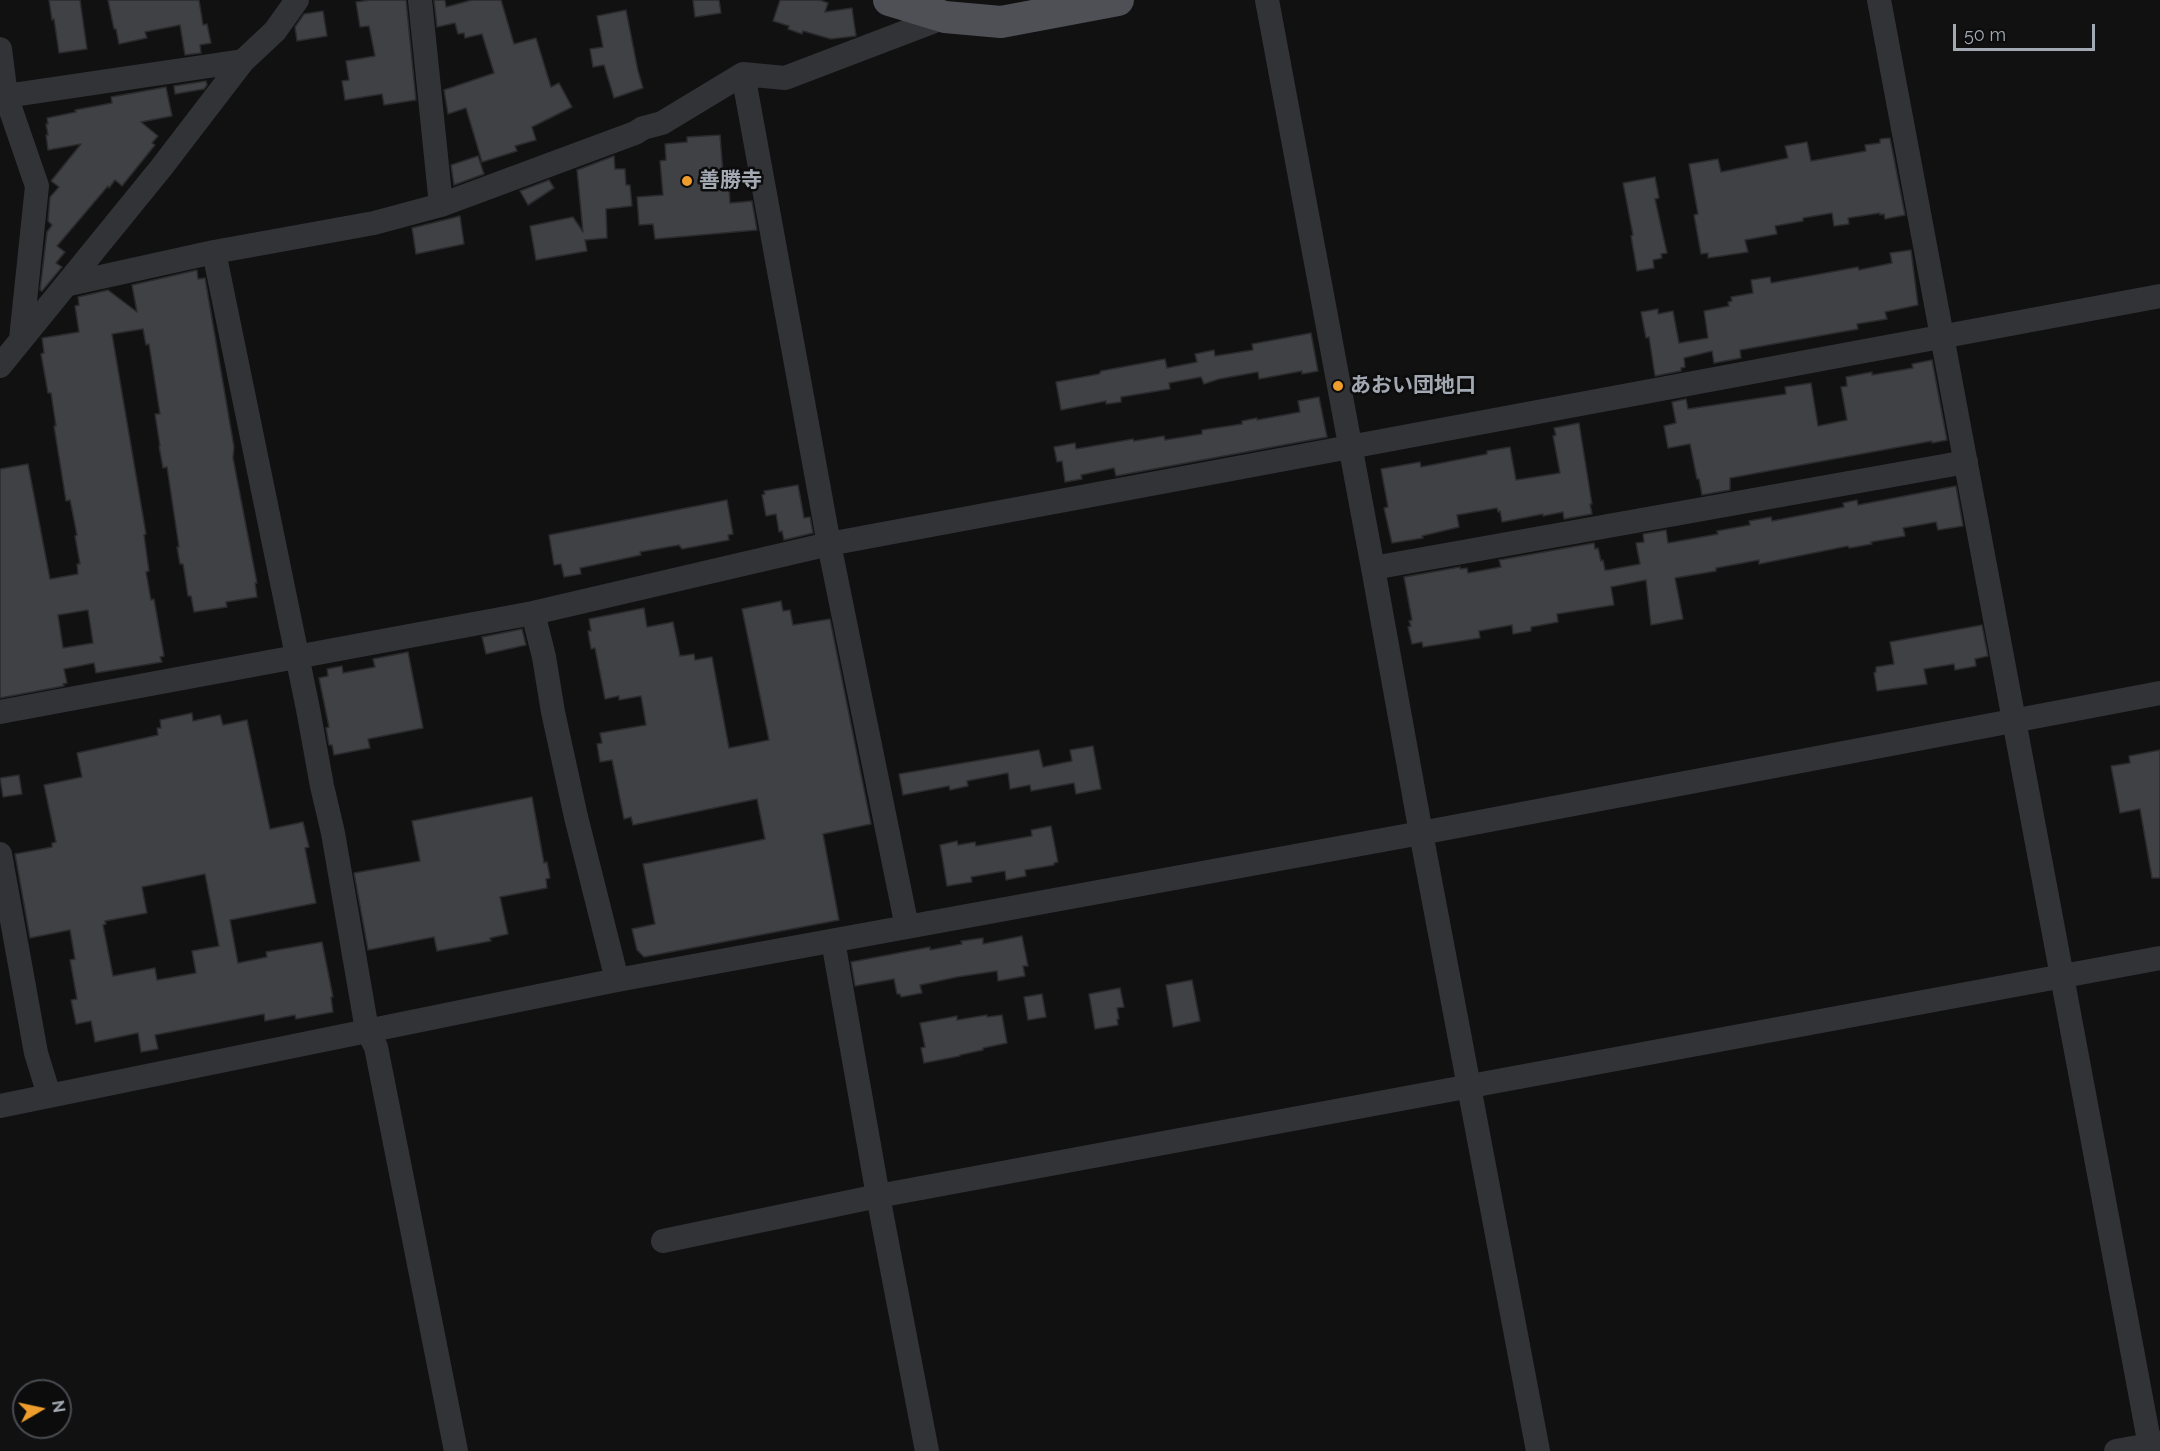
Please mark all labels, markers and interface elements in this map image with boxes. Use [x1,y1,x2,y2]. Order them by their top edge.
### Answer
scale bar [1956,12,2098,50]
text: 50 m [1964,24,2006,45]
place label: 善勝寺 [699,168,762,194]
marker: 善勝寺 [680,174,694,188]
place label: あおい団地口 [1350,373,1476,399]
marker: あおい団地口 [1331,379,1345,393]
north arrow [12,1379,72,1439]
text: N [48,1399,69,1414]

